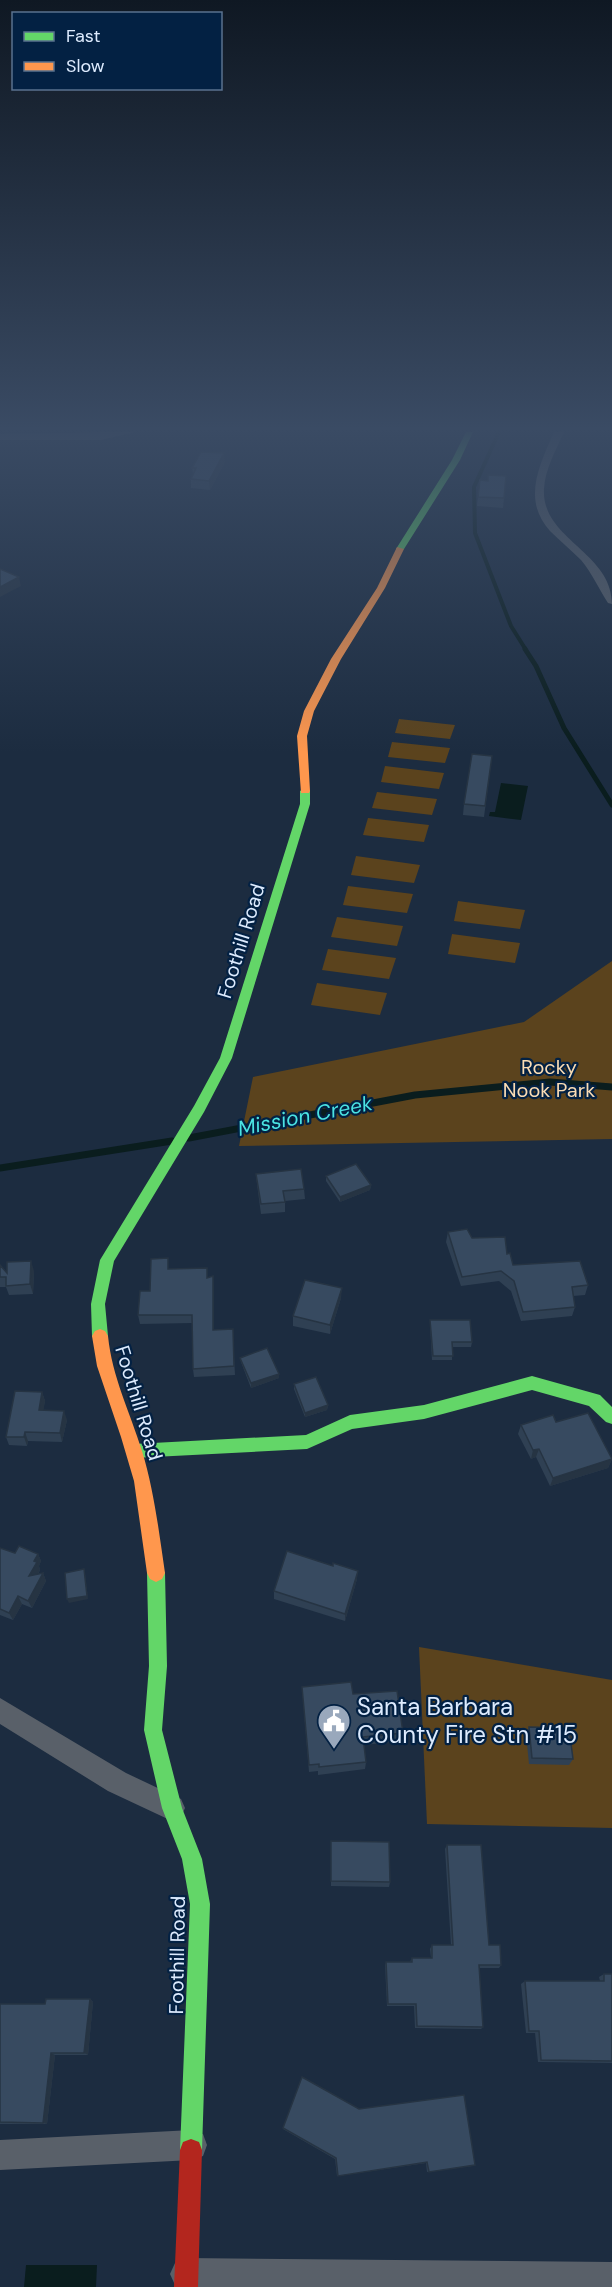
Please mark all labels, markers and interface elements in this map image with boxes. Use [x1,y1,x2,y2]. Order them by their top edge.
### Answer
legend [12,12,222,90]
text: Fast [66,24,101,48]
text: Slow [66,54,105,78]
street label: Foothill Road [211,881,271,1001]
park label: Rocky Nook Park [503,1054,595,1103]
water label: Mission Creek [235,1089,375,1143]
street label: Foothill Road [109,1343,169,1463]
place label: Santa Barbara County Fire Stn #15 [357,1691,577,1750]
public building icon: Santa Barbara County Fire Stn #15 [316,1703,352,1750]
street label: Foothill Road [163,1896,191,2014]

